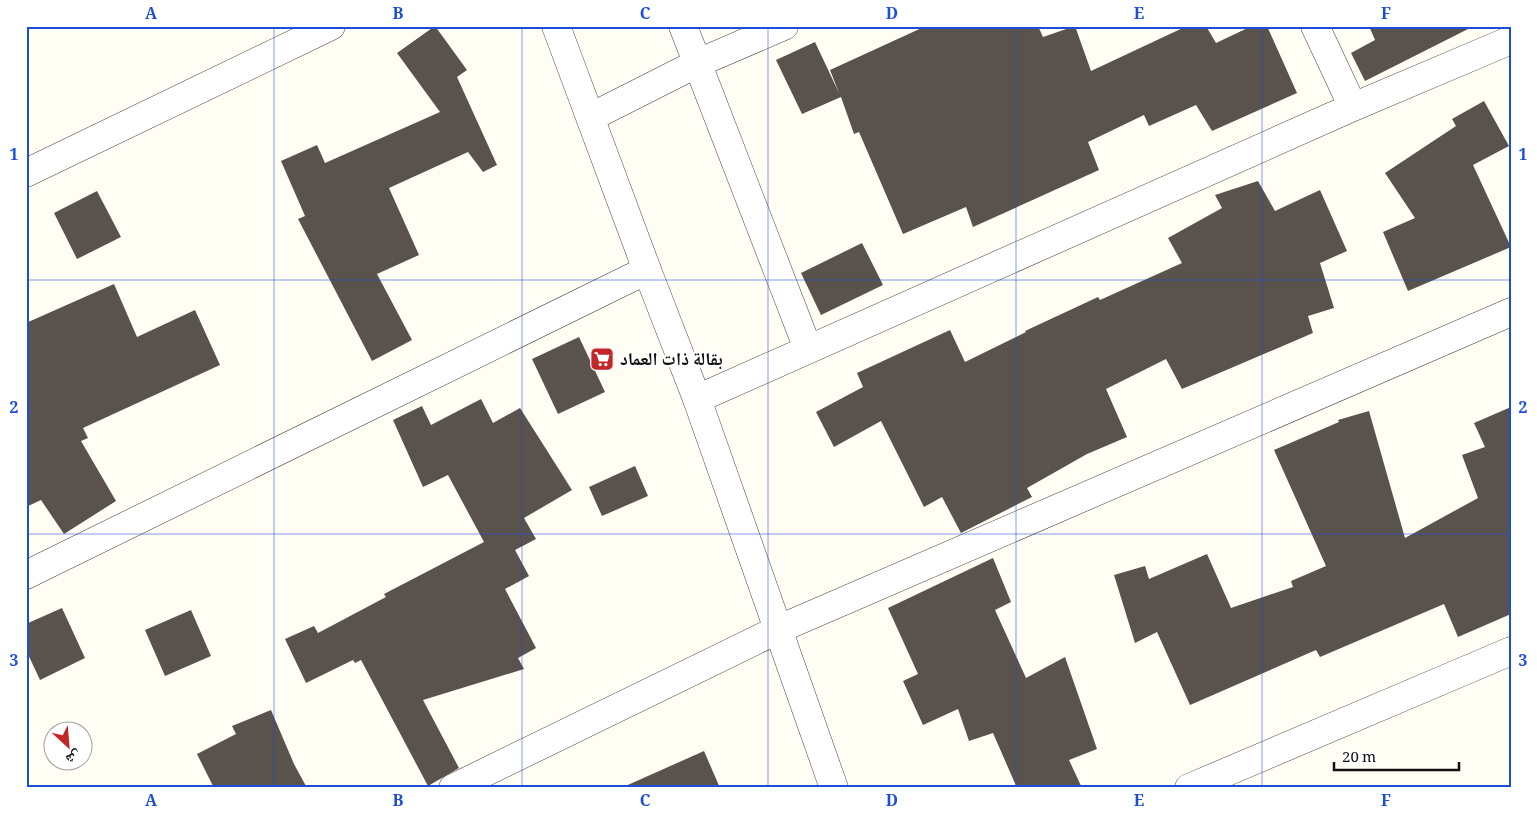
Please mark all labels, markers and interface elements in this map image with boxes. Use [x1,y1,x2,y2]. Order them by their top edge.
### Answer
text: A [145,2,158,29]
text: B [392,2,404,29]
text: C [640,2,651,29]
text: D [886,2,898,29]
text: E [1134,2,1144,29]
text: F [1381,2,1391,29]
text: 1 [10,143,19,170]
text: 1 [1519,143,1528,170]
supermarket icon: بقالة ذات العماد [589,346,615,372]
place label: بقالة ذات العماد [620,346,723,376]
text: 2 [10,396,19,423]
text: 2 [1519,396,1528,423]
text: 3 [10,649,19,676]
text: 3 [1519,649,1528,676]
north arrow [42,722,92,772]
scale bar [1334,739,1460,771]
text: ش [61,742,85,770]
text: 20 m [1342,746,1376,772]
text: A [145,789,158,814]
text: B [392,789,404,814]
text: C [640,789,651,814]
text: D [886,789,898,814]
text: E [1134,789,1144,814]
text: F [1381,789,1391,814]

